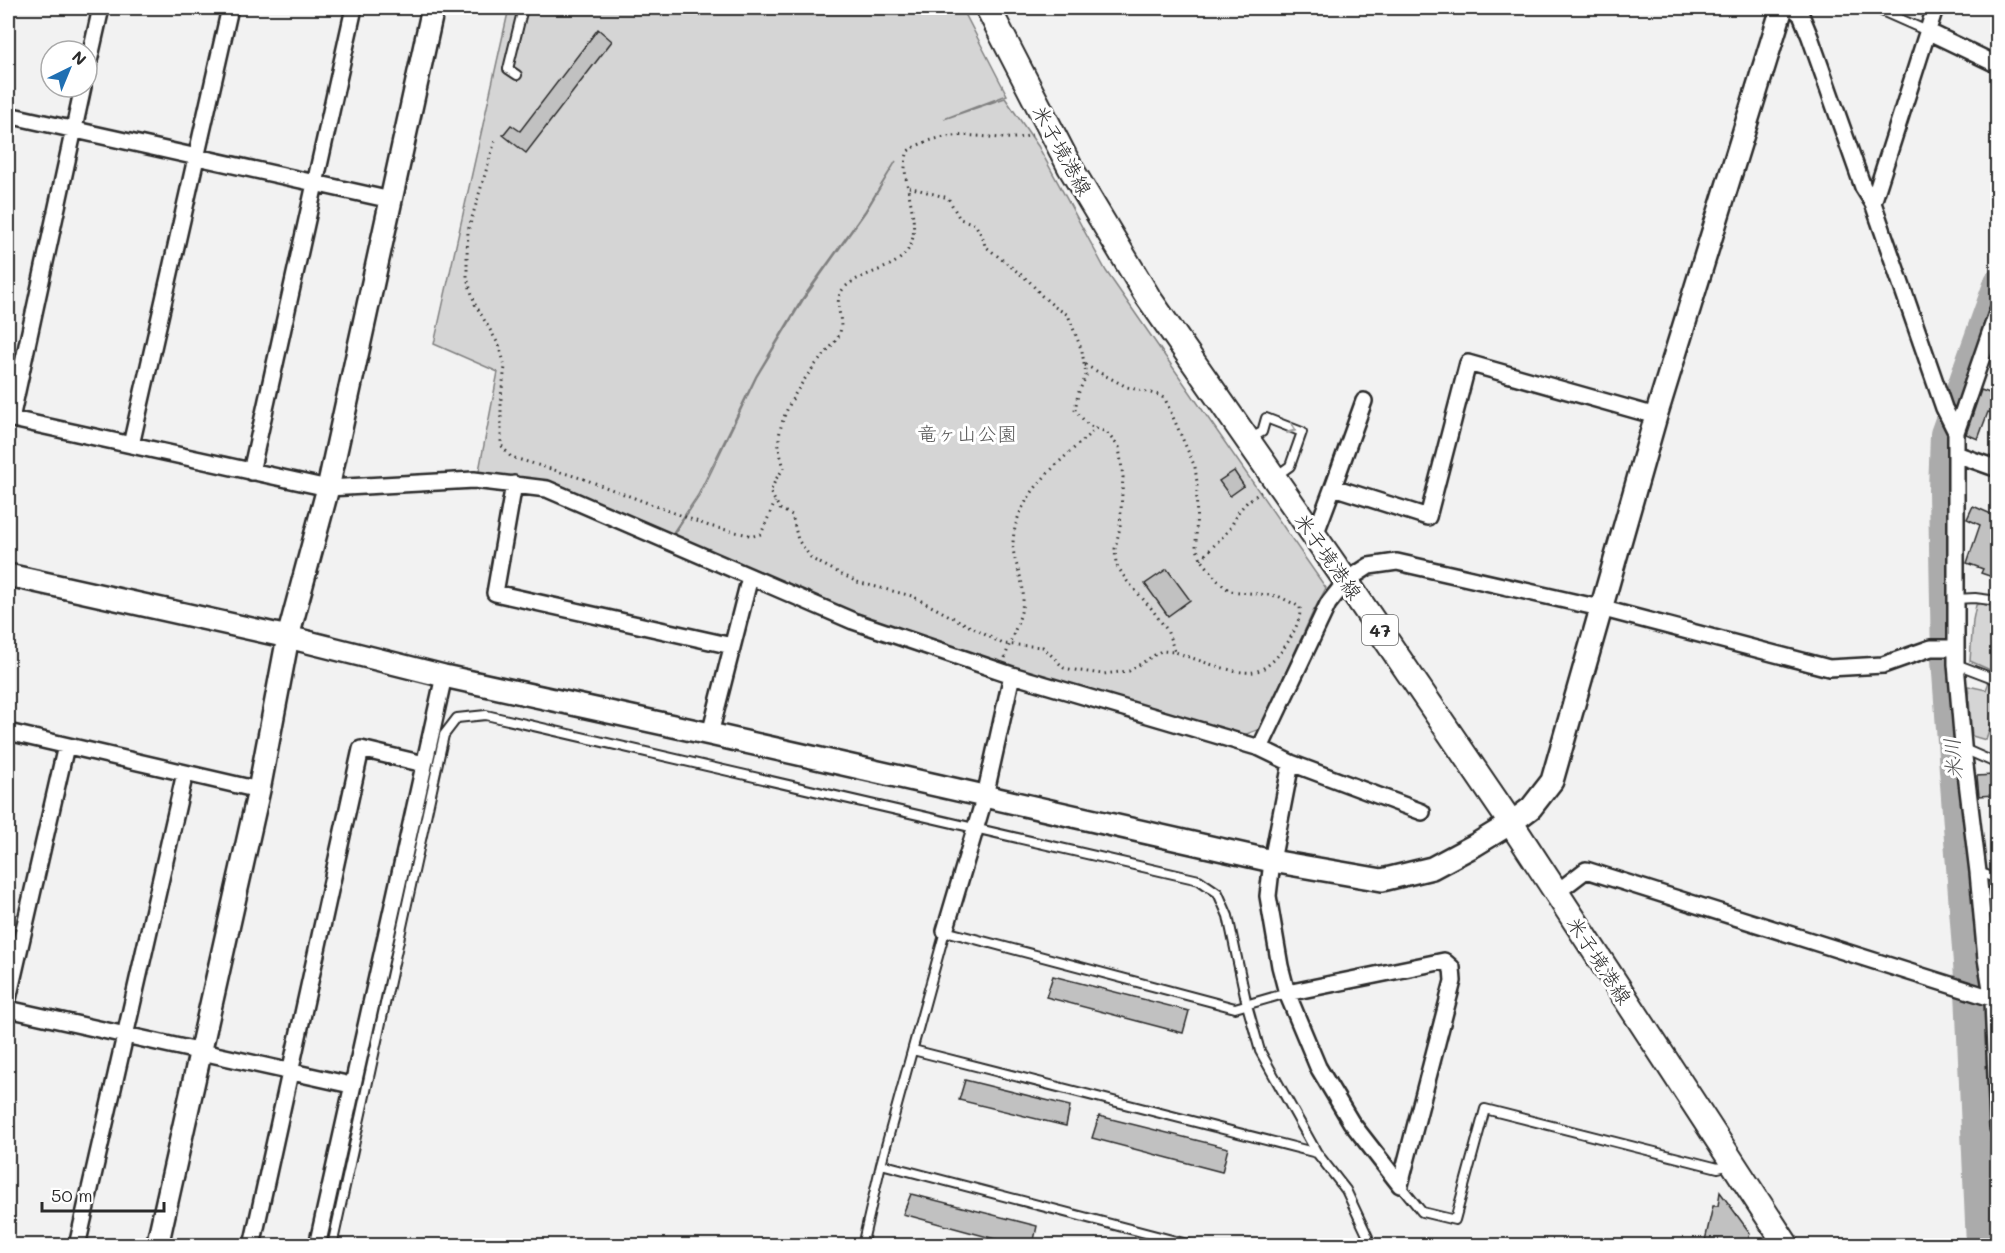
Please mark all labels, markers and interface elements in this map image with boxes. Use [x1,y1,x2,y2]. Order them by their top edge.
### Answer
north arrow [39,39,99,99]
text: N [68,46,91,69]
street label: 米子境港線 [1027,100,1099,200]
park label: 竜ヶ山公園 [917,420,1017,446]
one-way arrow [1286,422,1297,434]
street label: 米子境港線 [1290,508,1368,604]
road number: 47 [1362,615,1398,645]
water label: 米川 [1937,737,1967,781]
street label: 米子境港線 [1562,911,1638,1009]
scale bar [42,1175,164,1213]
text: 50 m [51,1183,93,1207]

